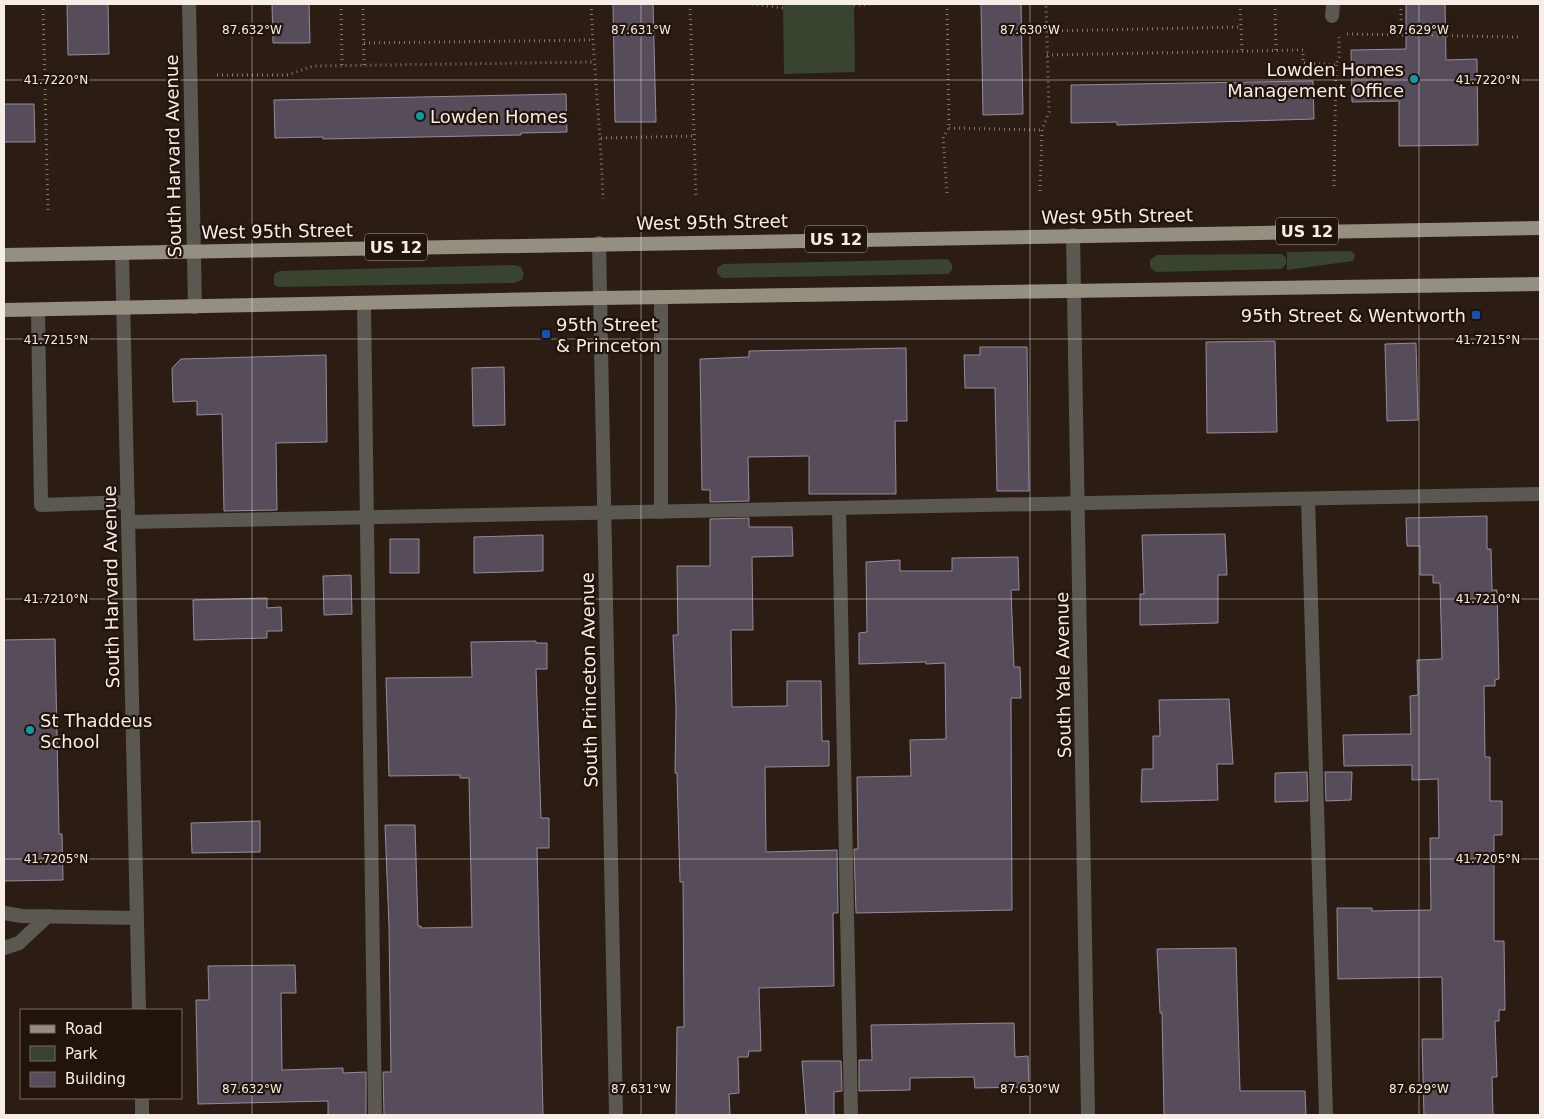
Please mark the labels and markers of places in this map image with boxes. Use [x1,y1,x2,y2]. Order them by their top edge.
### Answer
place label: Lowden Homes Management Office [1227,59,1404,101]
marker: Lowden Homes Management Office [1408,73,1420,85]
place label: Lowden Homes [430,106,568,127]
marker: Lowden Homes [414,110,426,122]
place label: 95th Street & Wentworth [1241,305,1466,326]
marker: 95th Street & Wentworth [1470,309,1482,321]
place label: 95th Street & Princeton [556,314,661,356]
marker: 95th Street & Princeton [540,328,552,340]
place label: St Thaddeus School [40,710,152,752]
marker: St Thaddeus School [24,724,36,736]

